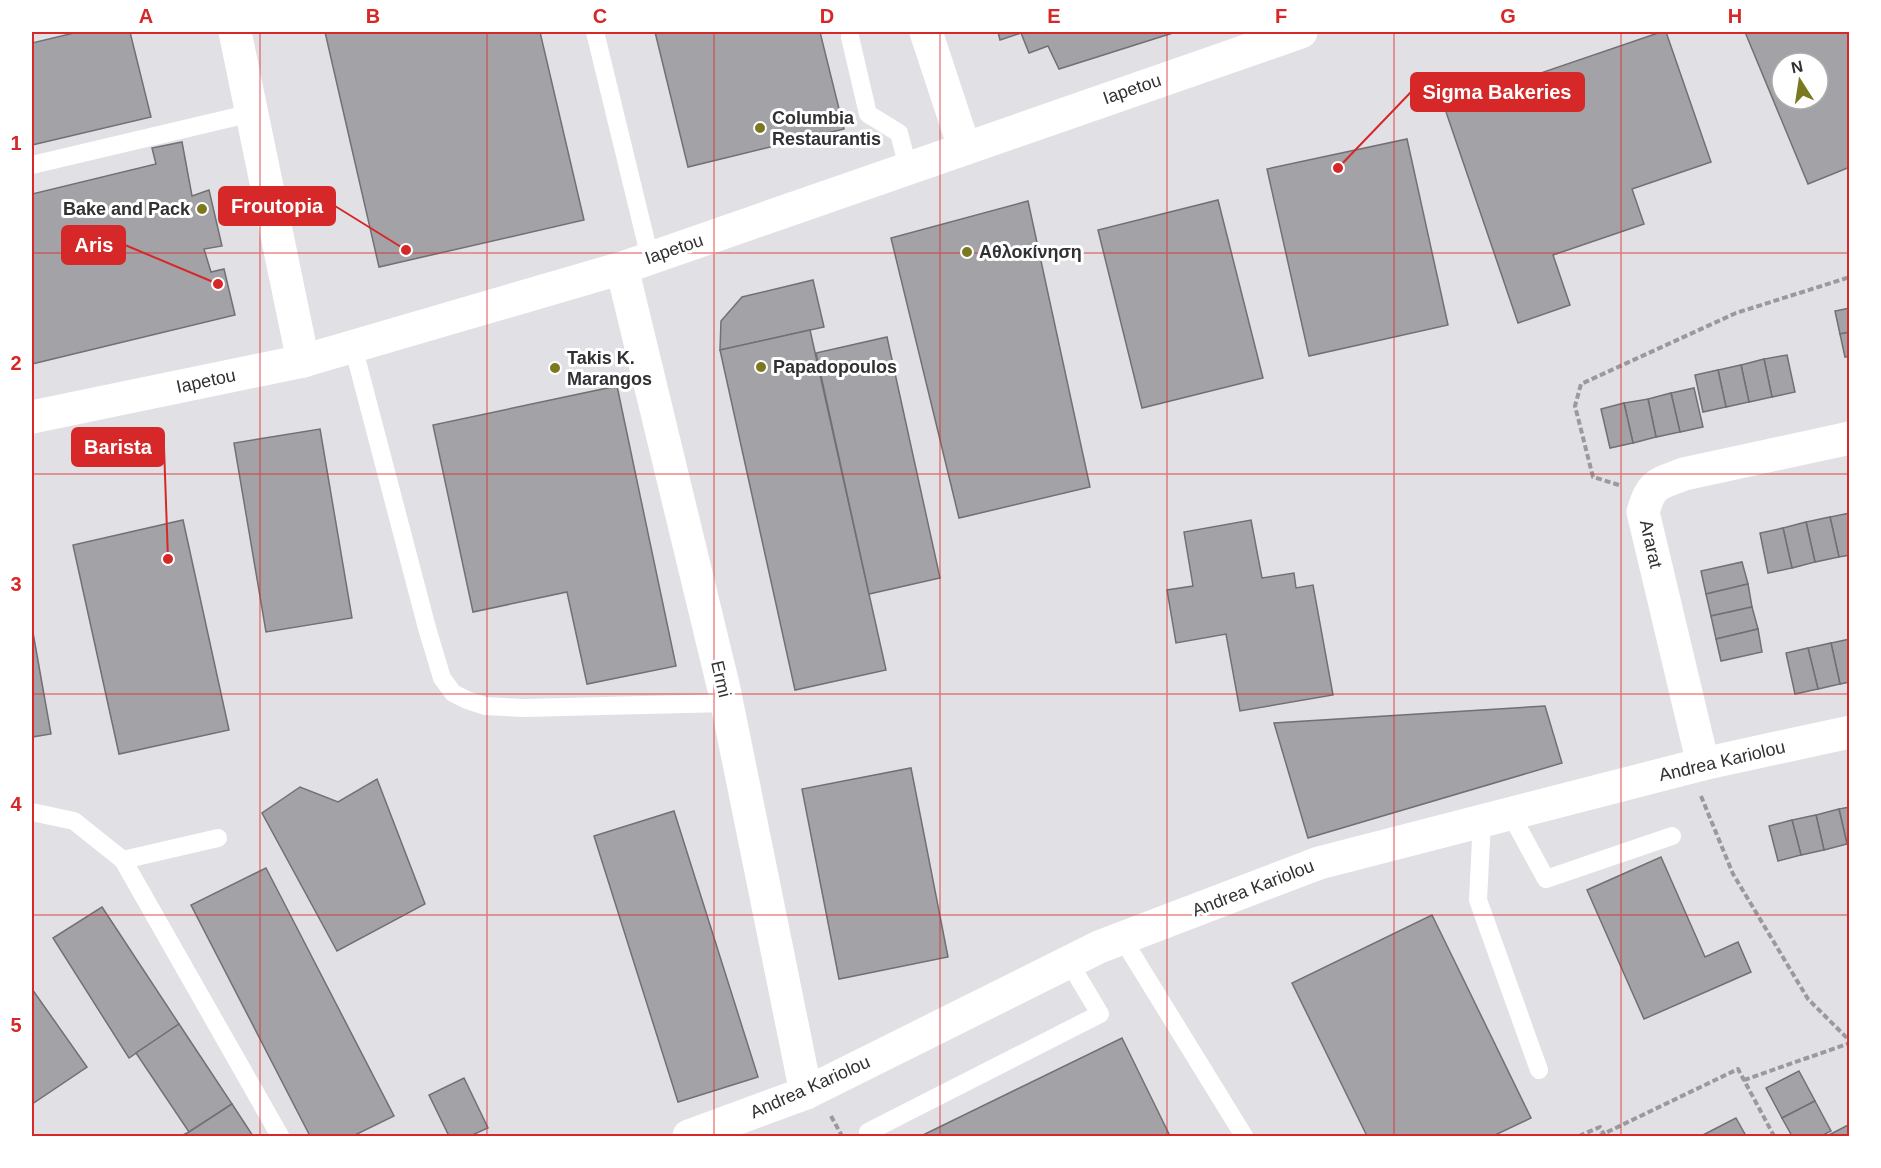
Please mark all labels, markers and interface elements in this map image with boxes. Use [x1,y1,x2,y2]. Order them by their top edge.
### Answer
text: A [139,5,153,27]
text: B [366,5,380,27]
text: C [593,5,607,27]
text: D [820,5,834,27]
text: E [1047,5,1061,27]
text: F [1275,5,1287,27]
text: G [1500,5,1516,27]
text: H [1728,5,1742,27]
north arrow [1770,51,1830,111]
text: N [1790,57,1804,76]
street label: Iapetou [1100,70,1164,108]
callout: Sigma Bakeries [1411,73,1584,111]
text: Sigma Bakeries [1423,81,1571,103]
place label: Columbia Restaurantis [772,108,881,149]
marker: Columbia Restaurantis [753,121,767,135]
text: 1 [10,132,22,154]
callout: Froutopia [219,187,335,225]
text: Froutopia [231,195,324,217]
place label: Bake and Pack [63,199,191,219]
marker: Bake and Pack [195,202,209,216]
callout: Aris [62,226,125,264]
street label: Iapetou [642,230,706,268]
text: Aris [75,234,113,256]
place label: Αθλοκίνηση [979,242,1082,262]
marker: Αθλοκίνηση [960,245,974,259]
place label: Takis K. Marangos [567,348,652,389]
text: 2 [10,352,22,374]
place label: Papadopoulos [773,357,897,377]
marker: Papadopoulos [754,360,768,374]
marker: Takis K. Marangos [548,361,562,375]
street label: Iapetou [175,365,237,397]
callout: Barista [72,428,164,466]
text: Barista [84,436,153,458]
street label: Ararat [1636,518,1666,570]
text: 3 [10,573,22,595]
street label: Ermi [707,659,735,699]
street label: Andrea Kariolou [1657,737,1787,785]
text: 4 [10,793,22,815]
street label: Andrea Kariolou [1189,856,1317,920]
text: 5 [10,1014,22,1036]
street label: Andrea Kariolou [747,1052,873,1122]

